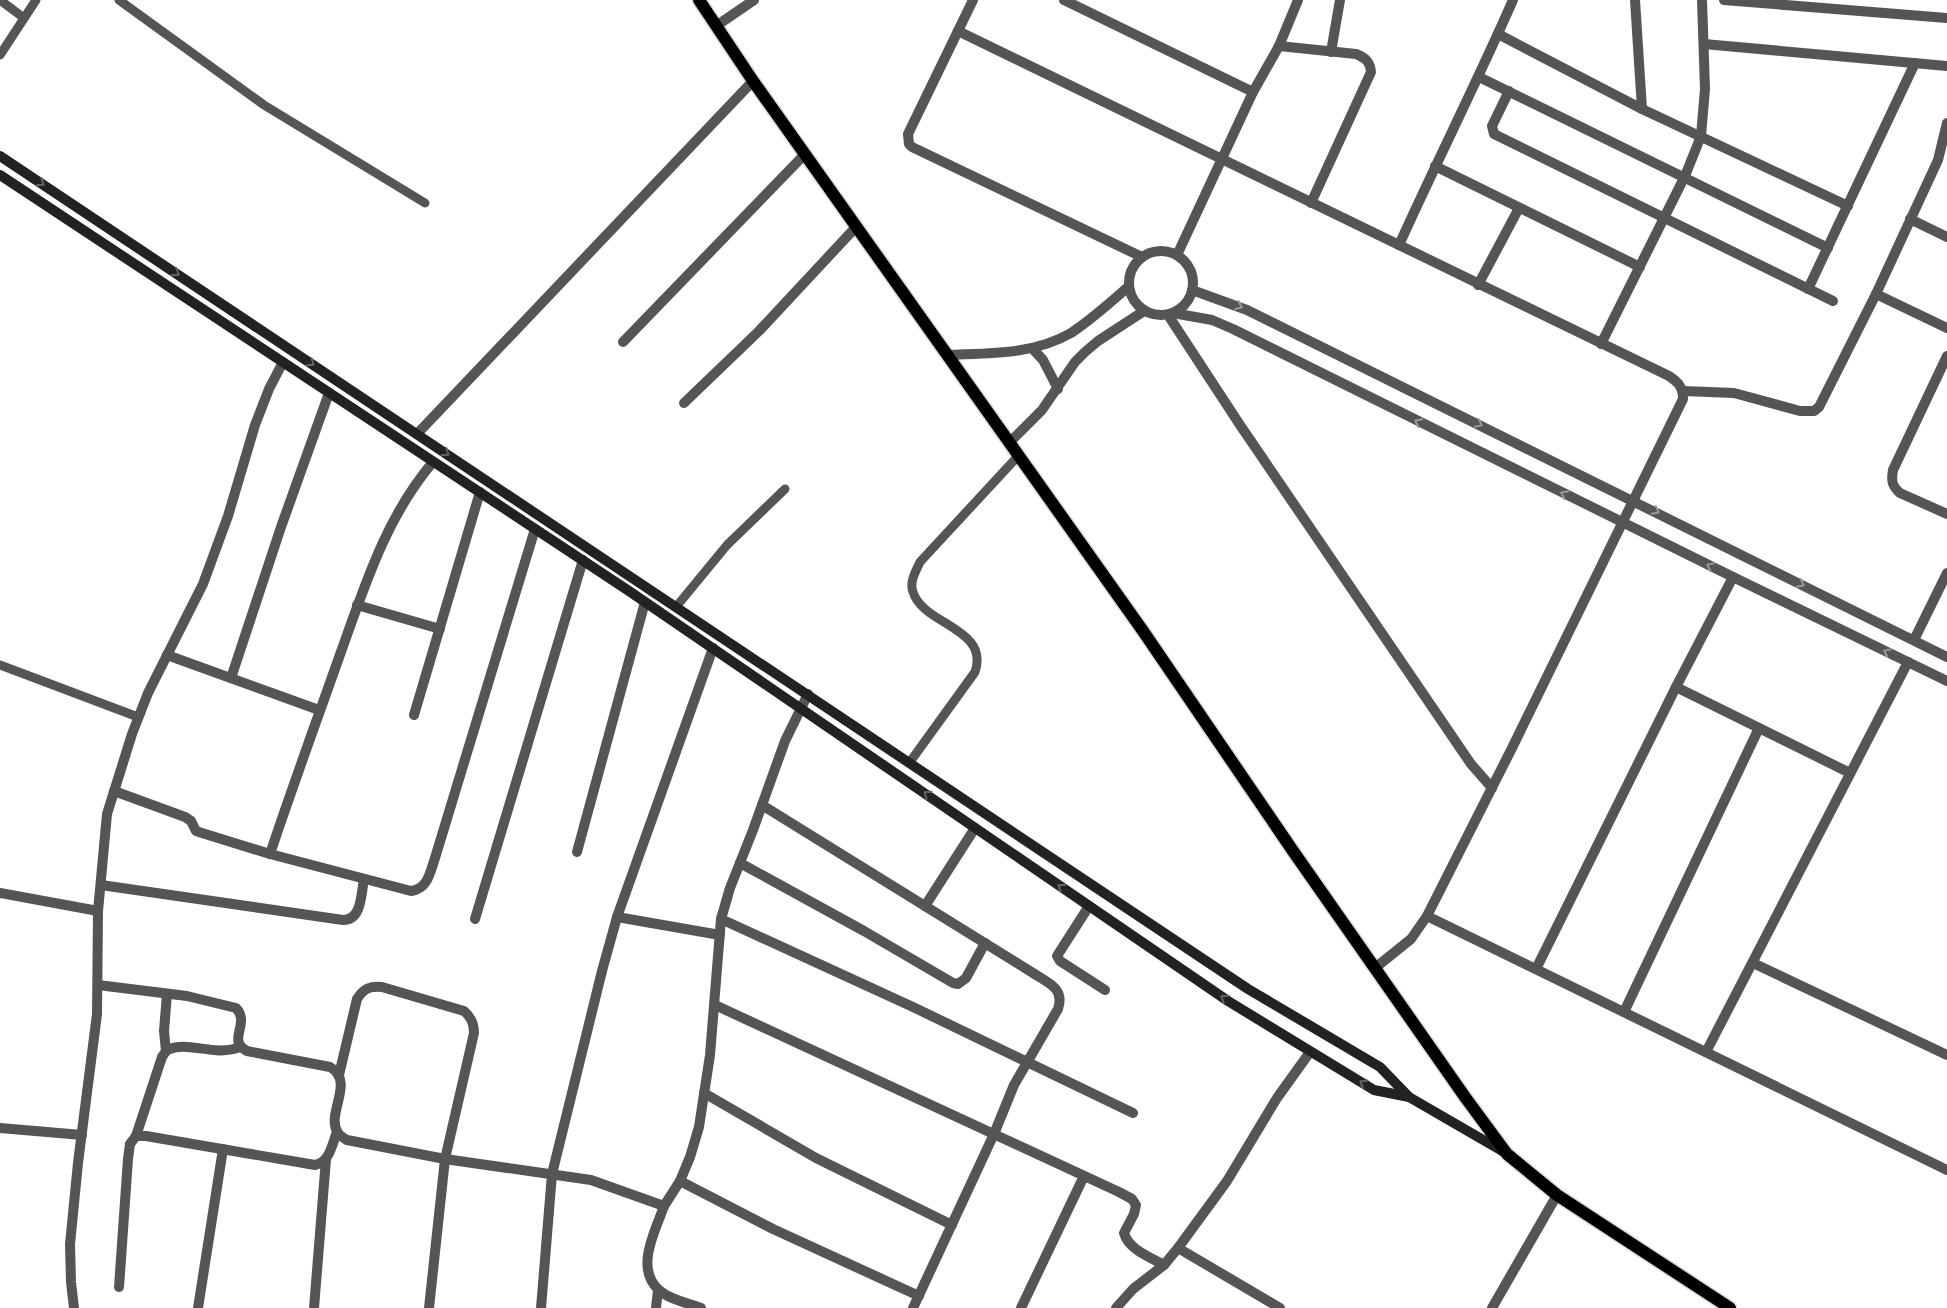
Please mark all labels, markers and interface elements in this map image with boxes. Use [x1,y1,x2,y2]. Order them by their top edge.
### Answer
one-way arrow [35,177,44,186]
one-way arrow [170,267,180,276]
one-way arrow [1234,301,1242,311]
one-way arrow [305,357,315,366]
one-way arrow [1415,418,1424,428]
one-way arrow [1473,418,1482,428]
one-way arrow [441,447,450,457]
one-way arrow [1560,490,1569,500]
one-way arrow [1651,505,1660,516]
one-way arrow [1706,562,1715,572]
one-way arrow [1796,578,1805,588]
one-way arrow [1883,648,1892,658]
one-way arrow [923,791,932,801]
one-way arrow [1057,883,1066,893]
one-way arrow [1220,995,1230,1004]
one-way arrow [1359,1079,1368,1089]

